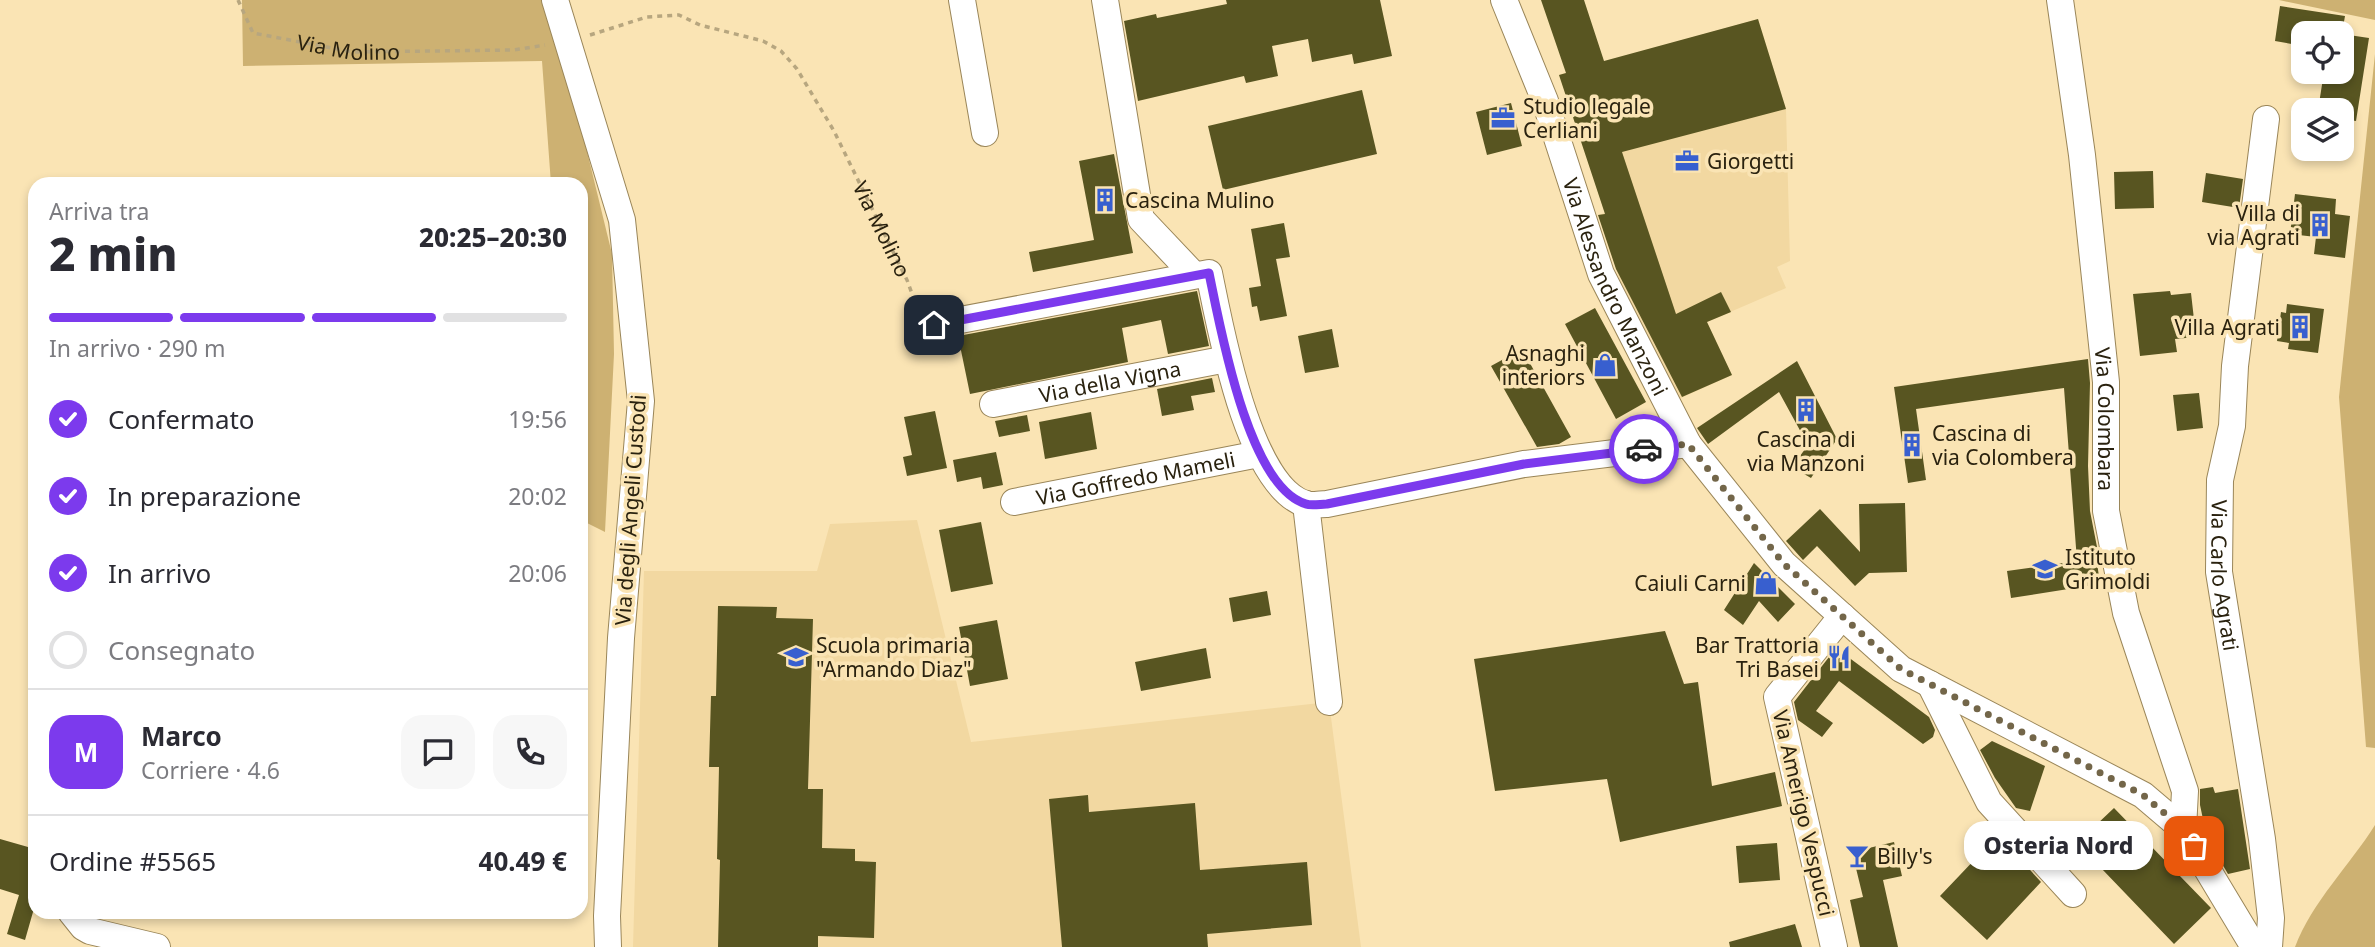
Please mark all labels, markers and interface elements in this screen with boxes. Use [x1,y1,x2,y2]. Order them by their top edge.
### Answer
map controls [2291,21,2354,161]
button: locate [2291,21,2354,84]
street label: Via Molino [295,28,400,66]
place label: Studio legale Cerliani [1523,92,1651,144]
button: layers [2291,98,2354,161]
office icon: Studio legale Cerliani [1489,104,1517,132]
office icon: Giorgetti [1673,147,1701,175]
place label: Giorgetti [1707,147,1794,175]
street label: Via Alessandro Manzoni [1557,174,1675,400]
street label: Via Molino [847,176,917,282]
building icon: Cascina Mulino [1091,186,1119,214]
place label: Cascina Mulino [1125,186,1274,214]
text: Arriva tra [49,195,149,227]
place label: Villa di via Agrati [2207,199,2300,251]
building icon: Villa di via Agrati [2306,211,2334,239]
text: 20:25–20:30 [419,219,567,255]
text: 2 min [49,222,178,284]
pin [904,295,964,355]
icon: home [915,306,953,344]
place label: Villa Agrati [2175,313,2280,341]
building icon: Villa Agrati [2286,313,2314,341]
text: In arrivo · 290 m [49,332,226,364]
place label: Asnaghi interiors [1502,339,1585,391]
street label: Via Colombara [2088,346,2120,491]
shop icon: Asnaghi interiors [1591,351,1619,379]
street label: Via della Vigna [1037,354,1183,409]
street label: Via degli Angeli Custodi [608,394,652,626]
building icon: Cascina di via Manzoni [1792,396,1820,424]
icon: check [49,400,87,438]
text: Confermato [108,401,255,437]
text: 19:56 [508,403,567,435]
courier [1609,414,1679,484]
place label: Cascina di via Colombera [1932,419,2074,471]
place label: Cascina di via Manzoni [1747,425,1865,477]
icon: car [1625,430,1663,468]
building icon: Cascina di via Colombera [1898,431,1926,459]
street label: Via Goffredo Mameli [1034,445,1238,511]
icon: check [49,477,87,515]
text: In preparazione [108,478,301,514]
text: 20:02 [508,480,567,512]
street label: Via Carlo Agrati [2205,499,2245,653]
place label: Istituto Grimoldi [2065,543,2150,595]
icon: check [49,554,87,592]
text: In arrivo [108,555,211,591]
school or university icon: Istituto Grimoldi [2031,555,2059,583]
text: 20:06 [508,557,567,589]
place label: Caiuli Carni [1634,569,1746,597]
shop icon: Caiuli Carni [1752,569,1780,597]
place label: Scuola primaria "Armando Diaz" [816,631,972,683]
place label: Bar Trattoria Tri Basei [1695,631,1819,683]
text: Consegnato [108,632,255,668]
school or university icon: Scuola primaria "Armando Diaz" [782,643,810,671]
restaurant icon: Bar Trattoria Tri Basei [1825,643,1853,671]
street label: Via Amerigo Vespucci [1767,707,1841,919]
button: chat [401,715,475,789]
button: phone [493,715,567,789]
text: Marco [141,718,222,754]
text: M [74,734,98,770]
text: Corriere · 4.6 [141,754,280,786]
pin [2164,816,2224,876]
callout: Osteria Nord [1963,822,2152,870]
icon: bag [2175,827,2213,865]
text: Osteria Nord [1984,829,2133,861]
bar icon: Billy's [1843,842,1871,870]
place label: Billy's [1877,842,1933,870]
text: Ordine #5565 [49,843,216,879]
text: 40.49 € [479,843,567,879]

